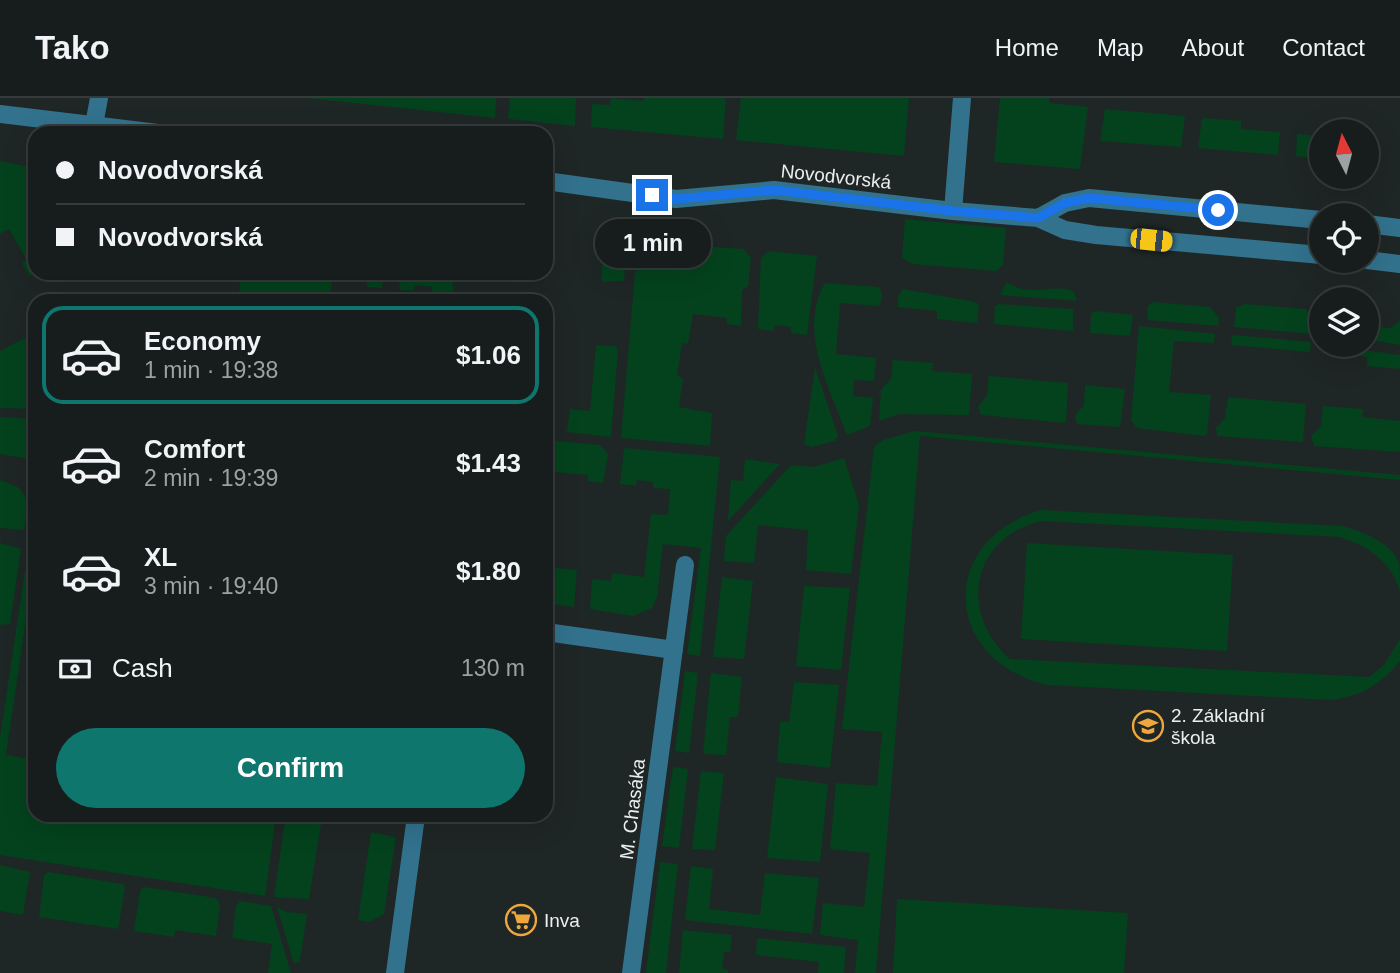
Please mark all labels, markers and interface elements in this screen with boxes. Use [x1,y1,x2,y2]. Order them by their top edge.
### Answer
text: Tako [35,29,110,66]
text: Home [995,34,1059,61]
text: Map [1097,34,1144,61]
text: About [1182,34,1244,61]
text: Contact [1282,34,1365,61]
north arrow [1309,119,1379,189]
map controls [1309,119,1379,357]
text: Novodvorská [98,155,263,185]
street label: Novodvorská [780,160,893,193]
route end [636,179,668,211]
route start [1202,194,1234,226]
button: locate [1309,203,1379,273]
callout: 1 min [594,220,710,268]
text: Novodvorská [98,222,263,252]
car [1130,227,1173,253]
text: 1 min [623,230,683,256]
button: layers [1309,287,1379,357]
icon: car [60,324,123,387]
text: Economy [144,326,261,356]
text: $1.06 [456,340,521,370]
text: 1 min · 19:38 [144,357,278,383]
icon: car [60,432,123,495]
text: Comfort [144,434,245,464]
text: $1.43 [456,448,521,478]
text: 2 min · 19:39 [144,465,278,491]
icon: car [60,540,123,603]
text: XL [144,542,177,572]
text: $1.80 [456,556,521,586]
text: 3 min · 19:40 [144,573,278,599]
icon: cash [56,650,94,688]
text: Cash [112,653,173,683]
text: 130 m [461,655,525,681]
place label: 2. Základní škola [1171,705,1266,748]
school or university icon: 2. Základní škola [1131,709,1165,743]
button: Confirm [56,728,525,808]
street label: M. Chasáka [616,757,649,861]
supermarket icon: Inva [504,903,538,937]
place label: Inva [544,910,580,931]

